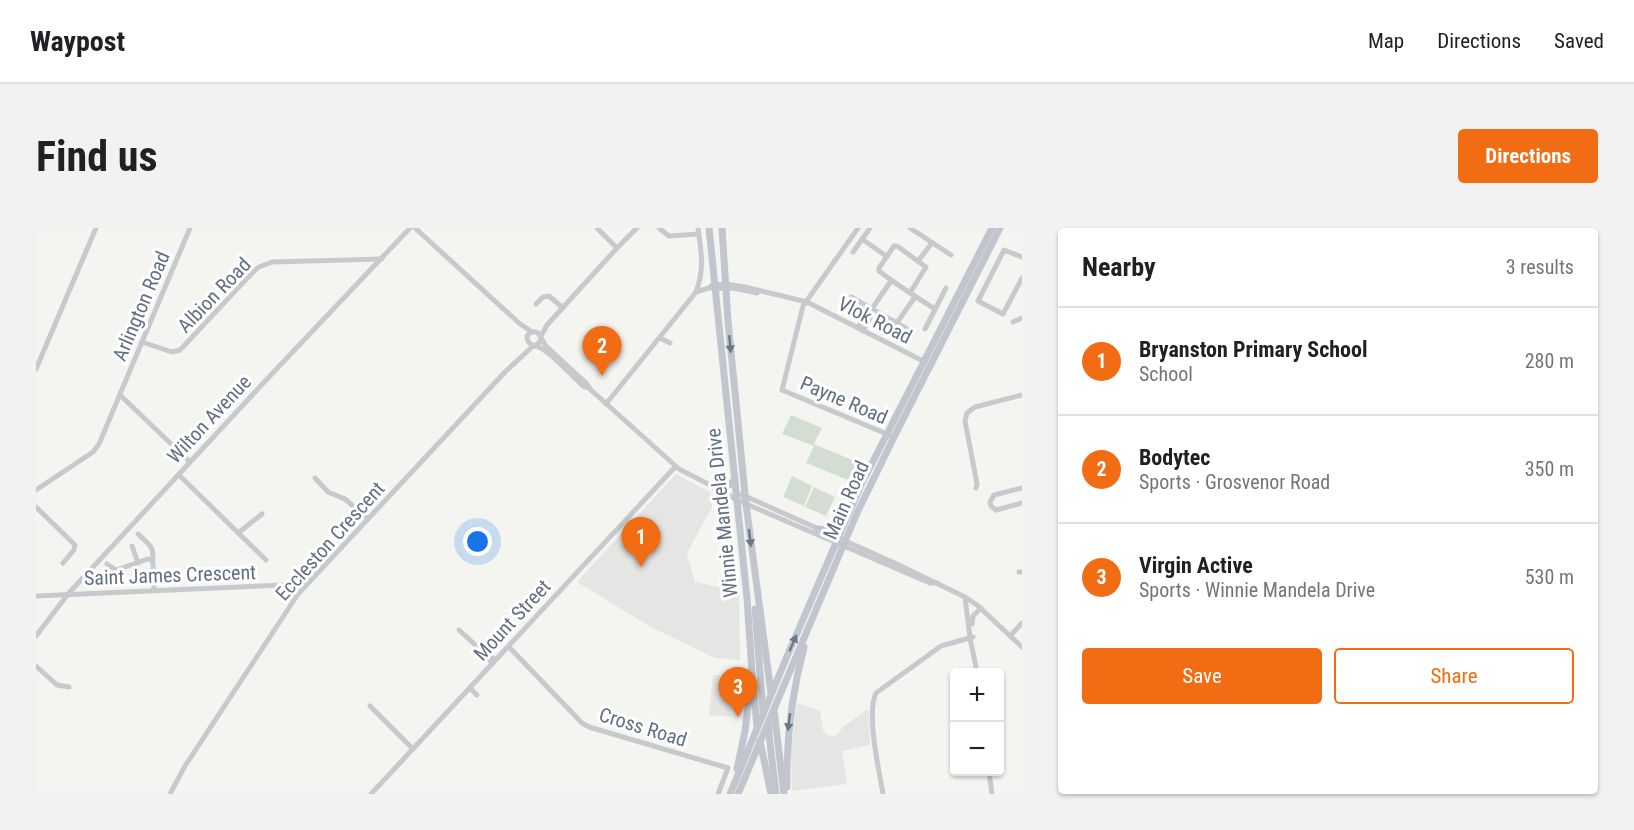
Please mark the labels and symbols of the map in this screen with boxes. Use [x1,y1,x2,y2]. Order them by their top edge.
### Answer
street label: Arlington Road [107,248,175,364]
street label: Albion Road [172,252,256,338]
street label: Vlok Road [834,291,916,349]
pin: 2 [582,326,622,376]
one-way arrow [725,334,735,353]
street label: Wilton Avenue [162,370,256,468]
street label: Payne Road [797,371,891,429]
street label: Winnie Mandela Drive [701,427,743,599]
street label: Main Road [818,457,874,543]
street label: Eccleston Crescent [270,477,390,605]
pin: 1 [622,518,660,567]
your location [463,527,492,556]
one-way arrow [745,529,755,548]
street label: Saint James Crescent [84,560,256,590]
street label: Mount Street [468,575,556,665]
one-way arrow [789,634,798,652]
pin: 3 [718,668,758,717]
street label: Cross Road [596,702,690,752]
one-way arrow [785,713,794,732]

